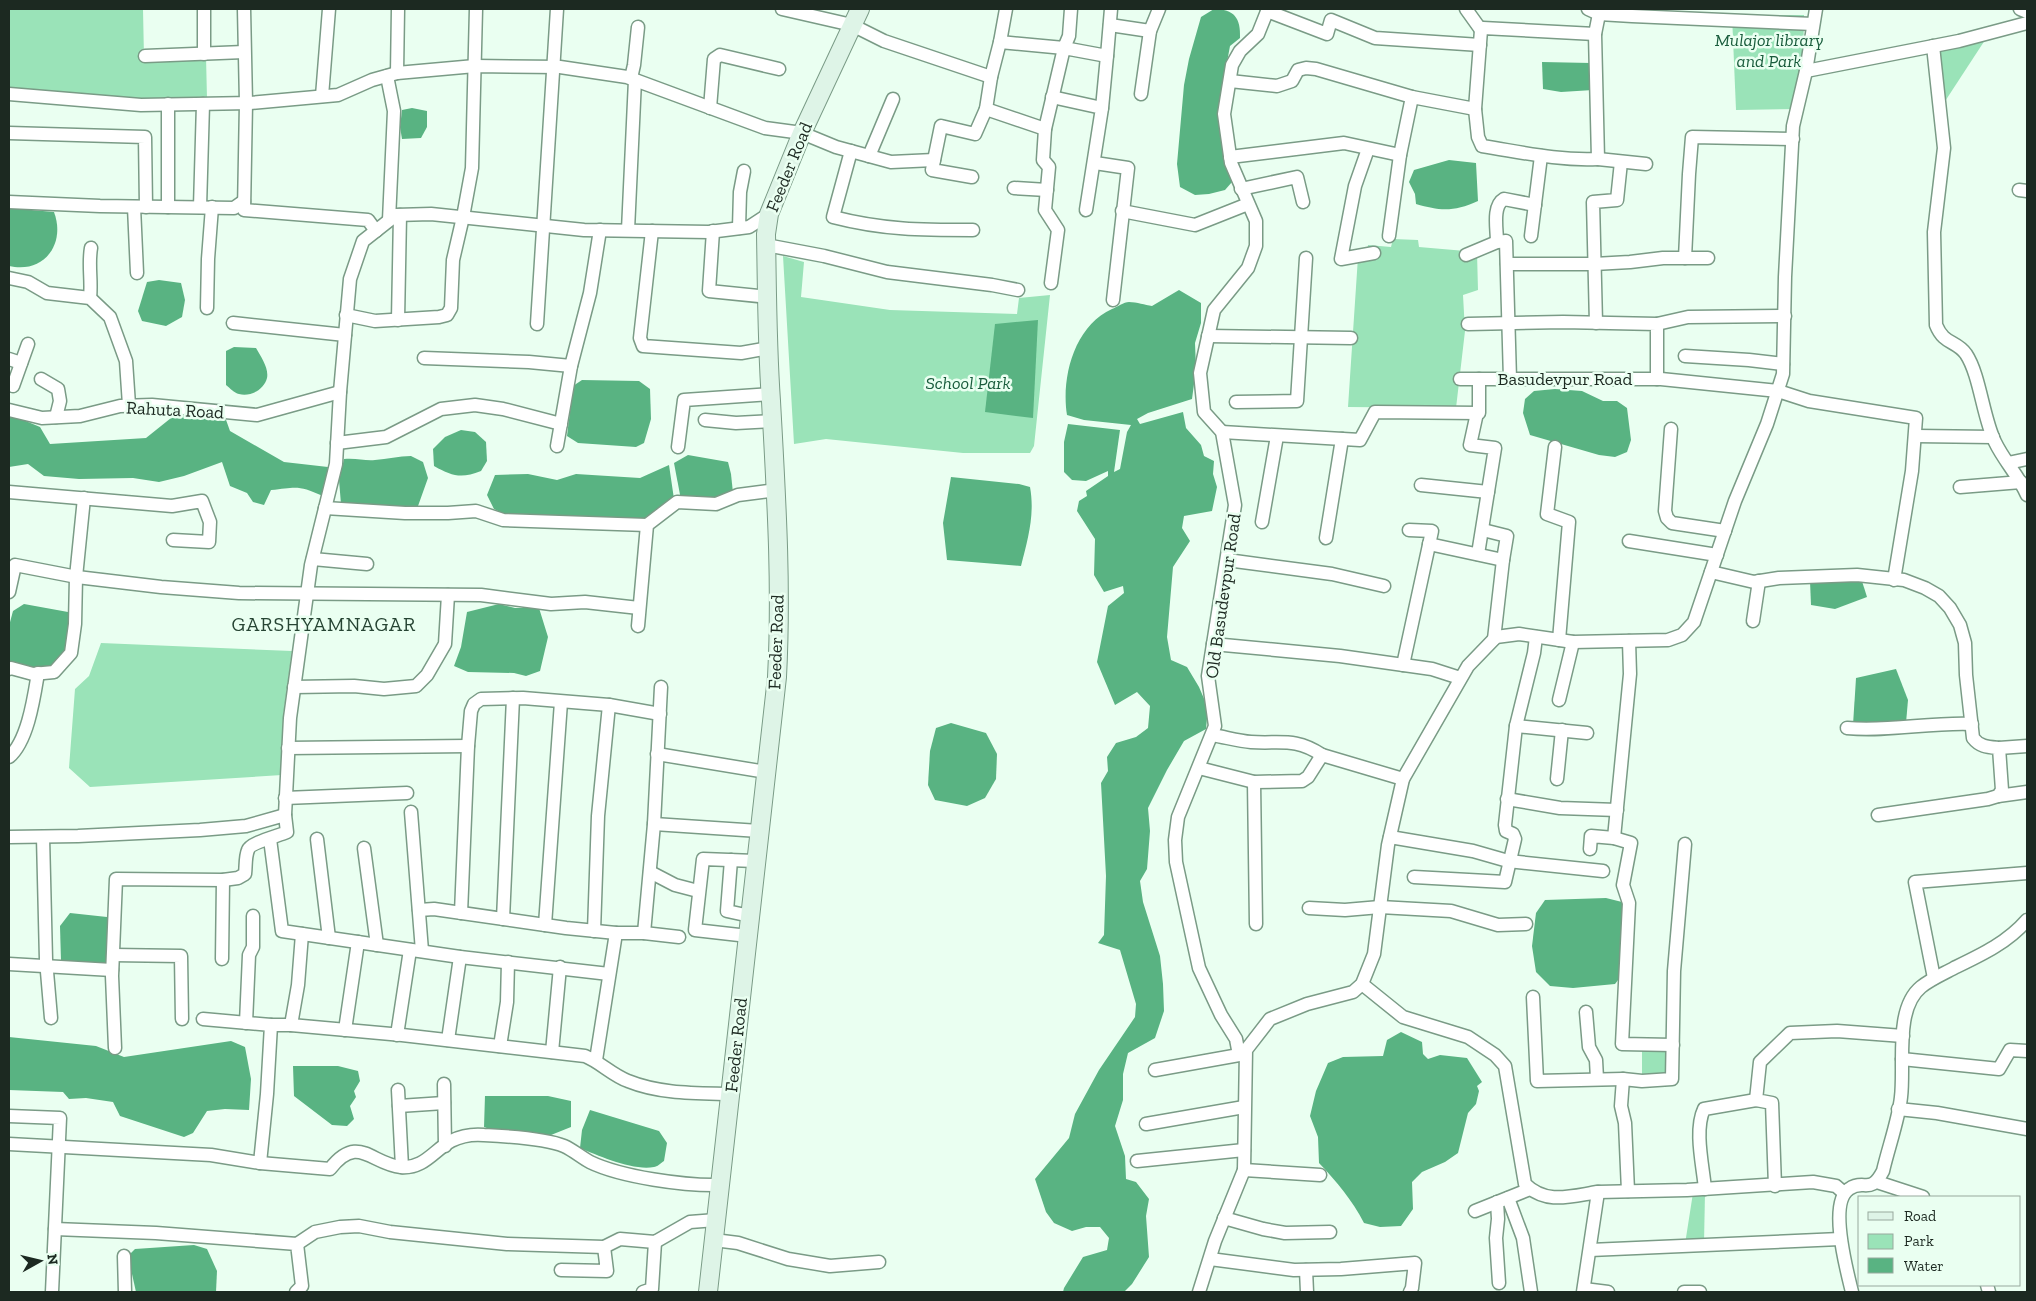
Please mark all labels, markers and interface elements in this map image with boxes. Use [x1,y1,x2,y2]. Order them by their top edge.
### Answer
park label: Mulajor library and Park [1715,29,1823,72]
street label: Feeder Road [761,119,817,215]
street label: Basudevpur Road [1498,368,1633,390]
park label: School Park [925,372,1011,394]
street label: Rahuta Road [125,396,225,424]
street label: Old Basudevpur Road [1201,512,1245,680]
street label: Feeder Road [763,594,789,690]
district label: GARSHYAMNAGAR [232,612,416,636]
street label: Feeder Road [720,996,752,1093]
legend [1858,1196,2021,1286]
text: Road [1904,1207,1937,1225]
text: Park [1904,1232,1934,1250]
north arrow [15,1236,65,1286]
text: N [43,1253,62,1266]
text: Water [1904,1257,1944,1275]

